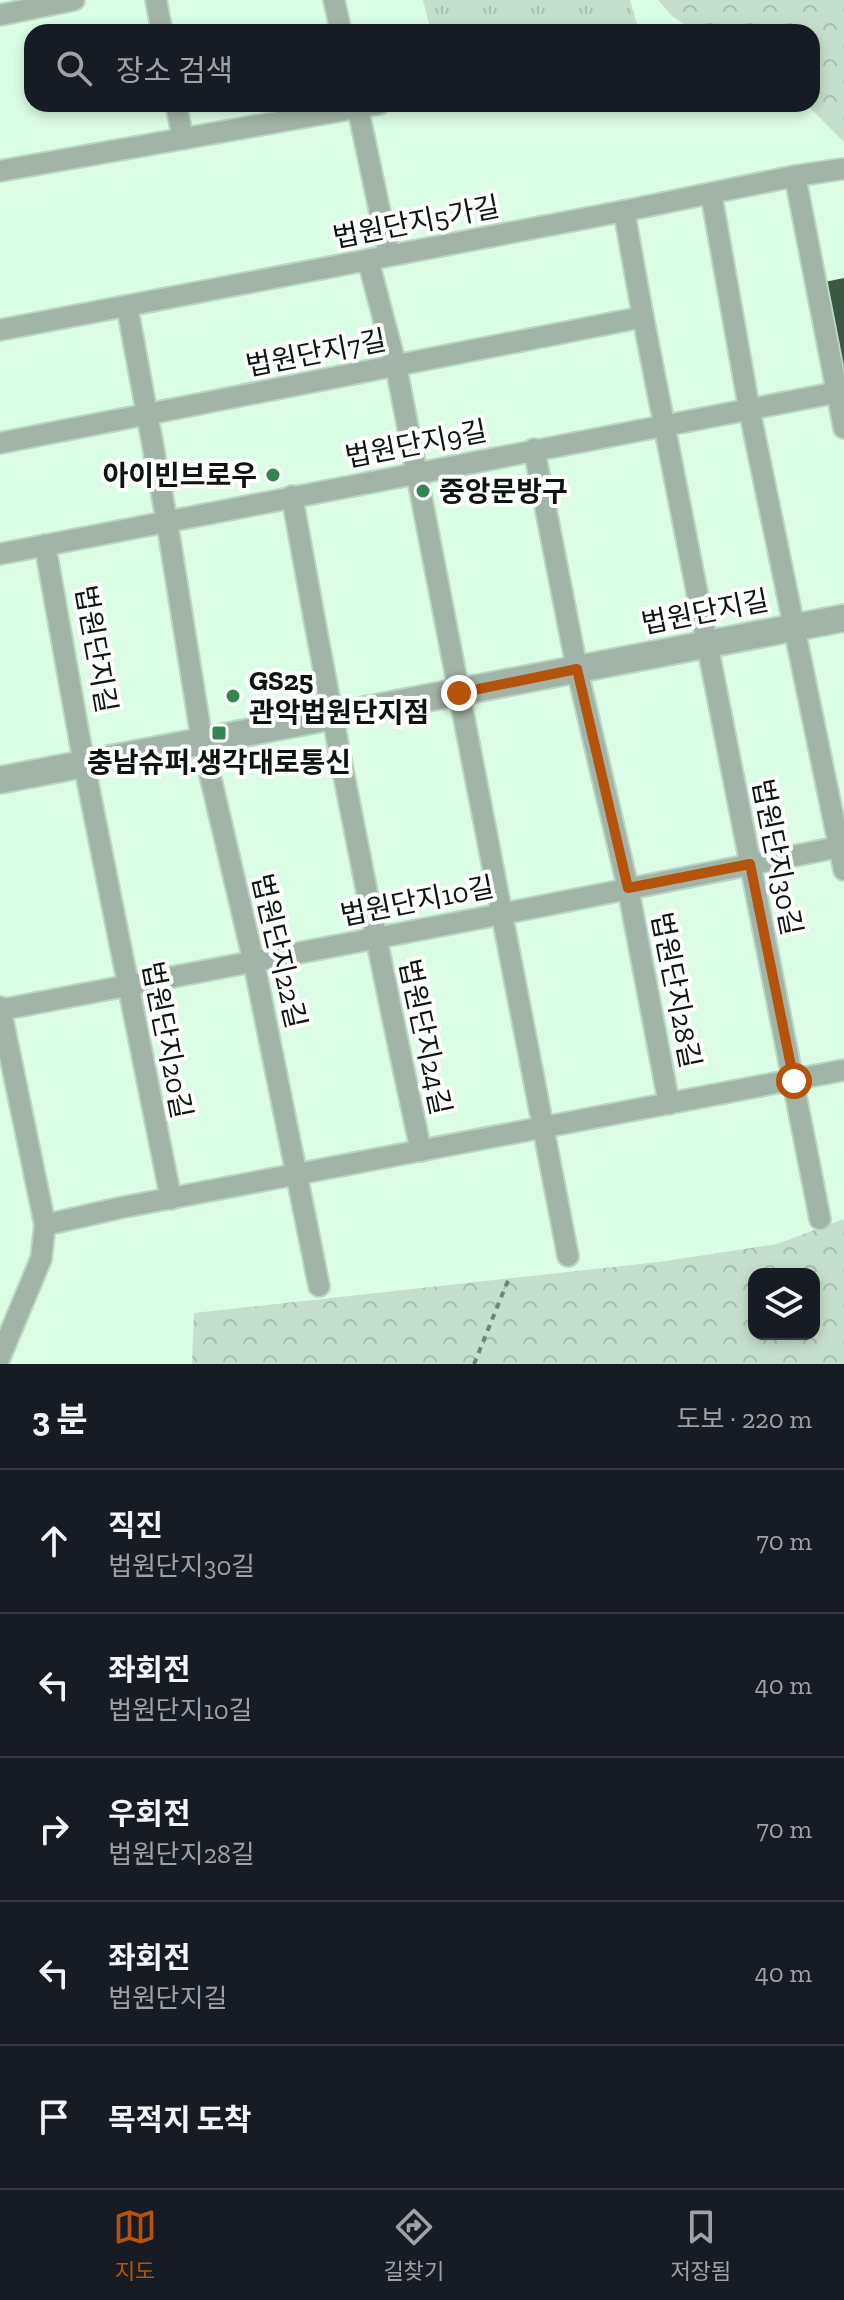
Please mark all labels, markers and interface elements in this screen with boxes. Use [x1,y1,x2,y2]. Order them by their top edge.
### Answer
search box [24,24,820,112]
icon: search [52,46,96,90]
text: 장소 검색 [116,53,233,89]
street label: 법원단지5가길 [330,190,502,254]
street label: 법원단지7길 [243,323,389,383]
street label: 법원단지9길 [342,414,490,474]
place label: 아이빈브로우 [102,459,257,492]
marker: 아이빈브로우 [264,466,282,484]
place label: 중앙문방구 [439,475,568,508]
marker: 중앙문방구 [414,482,432,500]
street label: 법원단지길 [69,583,123,715]
street label: 법원단지길 [639,584,771,640]
place label: GS25 관악법원단지점 [249,664,429,729]
route end [441,675,477,711]
marker: GS25 관악법원단지점 [224,687,242,705]
marker: 충남슈퍼.생각대로통신 [210,724,228,742]
place label: 충남슈퍼.생각대로통신 [87,746,351,779]
street label: 법원단지30길 [746,776,808,938]
street label: 법원단지22길 [245,870,313,1032]
street label: 법원단지10길 [337,870,497,932]
street label: 법원단지28길 [645,909,707,1071]
street label: 법원단지24길 [392,956,458,1118]
street label: 법원단지20길 [136,959,198,1121]
route start [776,1063,812,1099]
map controls [748,1268,820,1340]
button: layers [748,1268,820,1340]
text: 3 분 [32,1399,88,1440]
text: 도보 · 220 m [677,1403,812,1435]
text: 직진 [108,1508,163,1544]
icon: ahead [32,1519,76,1563]
text: 70 m [756,1525,812,1557]
text: 법원단지30길 [108,1550,255,1582]
text: 좌회전 [108,1652,191,1688]
icon: left [32,1663,76,1707]
text: 40 m [755,1669,812,1701]
text: 법원단지10길 [108,1694,253,1726]
text: 우회전 [108,1796,191,1832]
icon: right [32,1807,76,1851]
text: 70 m [756,1813,812,1845]
text: 법원단지28길 [108,1838,255,1870]
text: 좌회전 [108,1940,191,1976]
icon: left [32,1951,76,1995]
text: 40 m [755,1957,812,1989]
text: 법원단지길 [108,1982,228,2014]
icon: arrive [32,2095,76,2139]
text: 목적지 도착 [108,2102,252,2138]
tab: 지도 [113,2205,157,2285]
tab: 길찾기 [383,2205,444,2285]
tab: 저장됨 [670,2205,731,2285]

